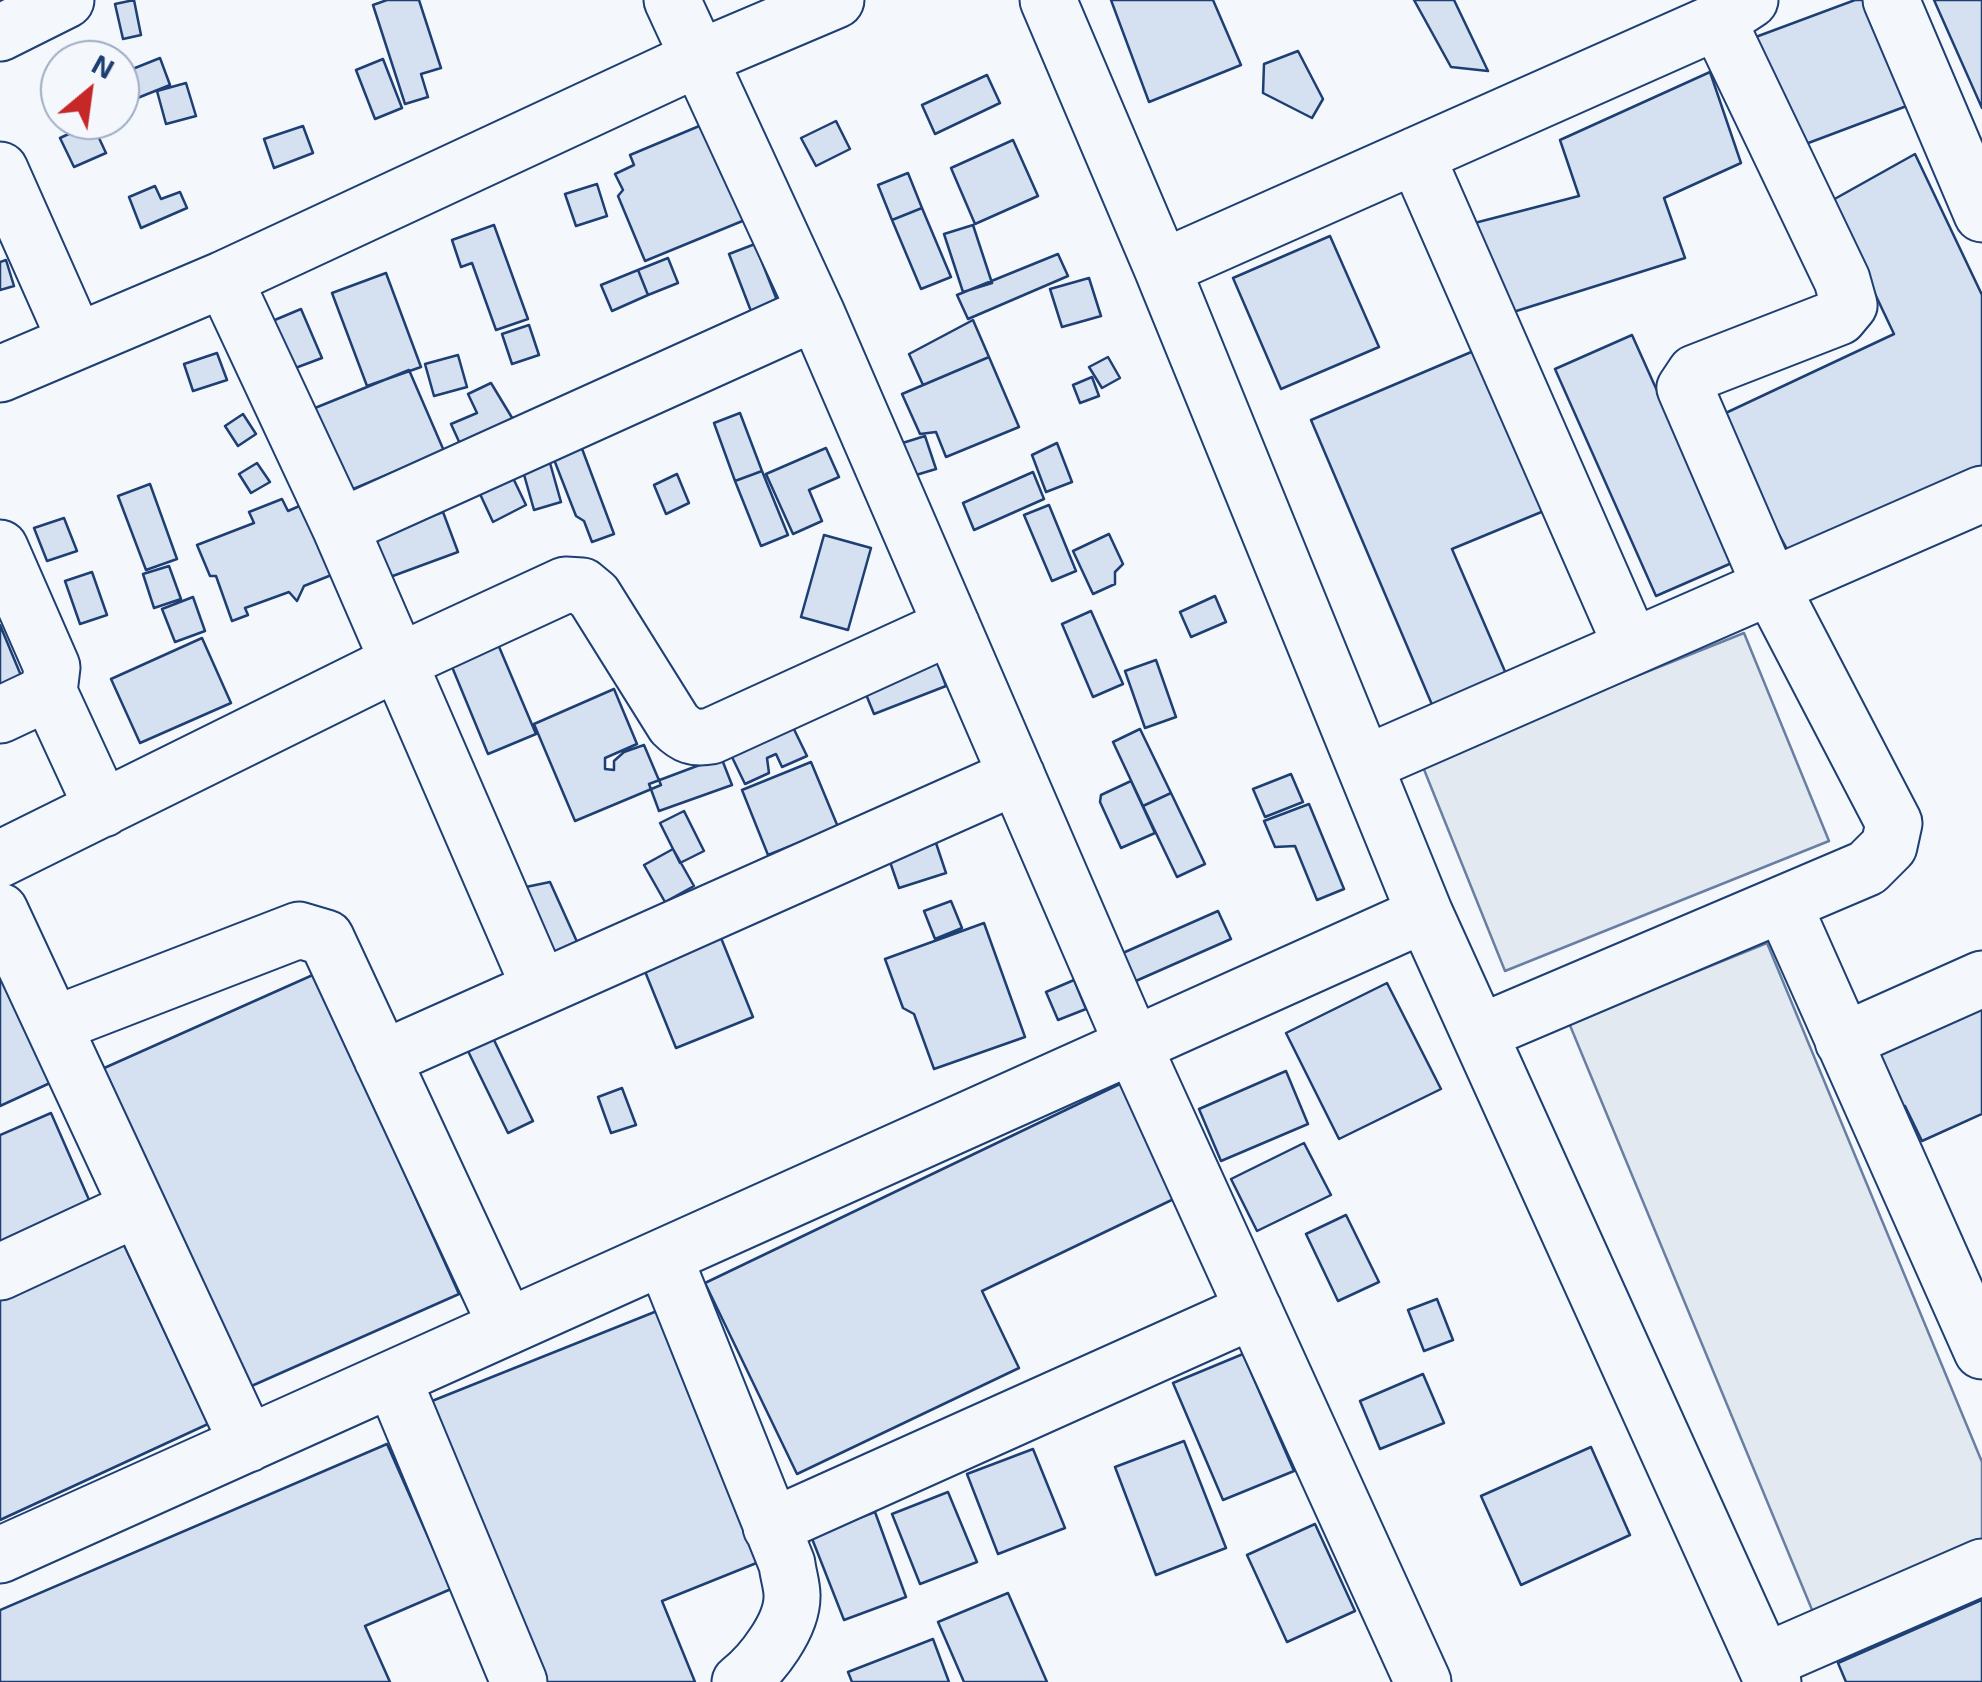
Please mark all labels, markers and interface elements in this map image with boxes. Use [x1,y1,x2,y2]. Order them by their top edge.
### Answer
north arrow [40,40,140,140]
text: N [86,46,121,85]

